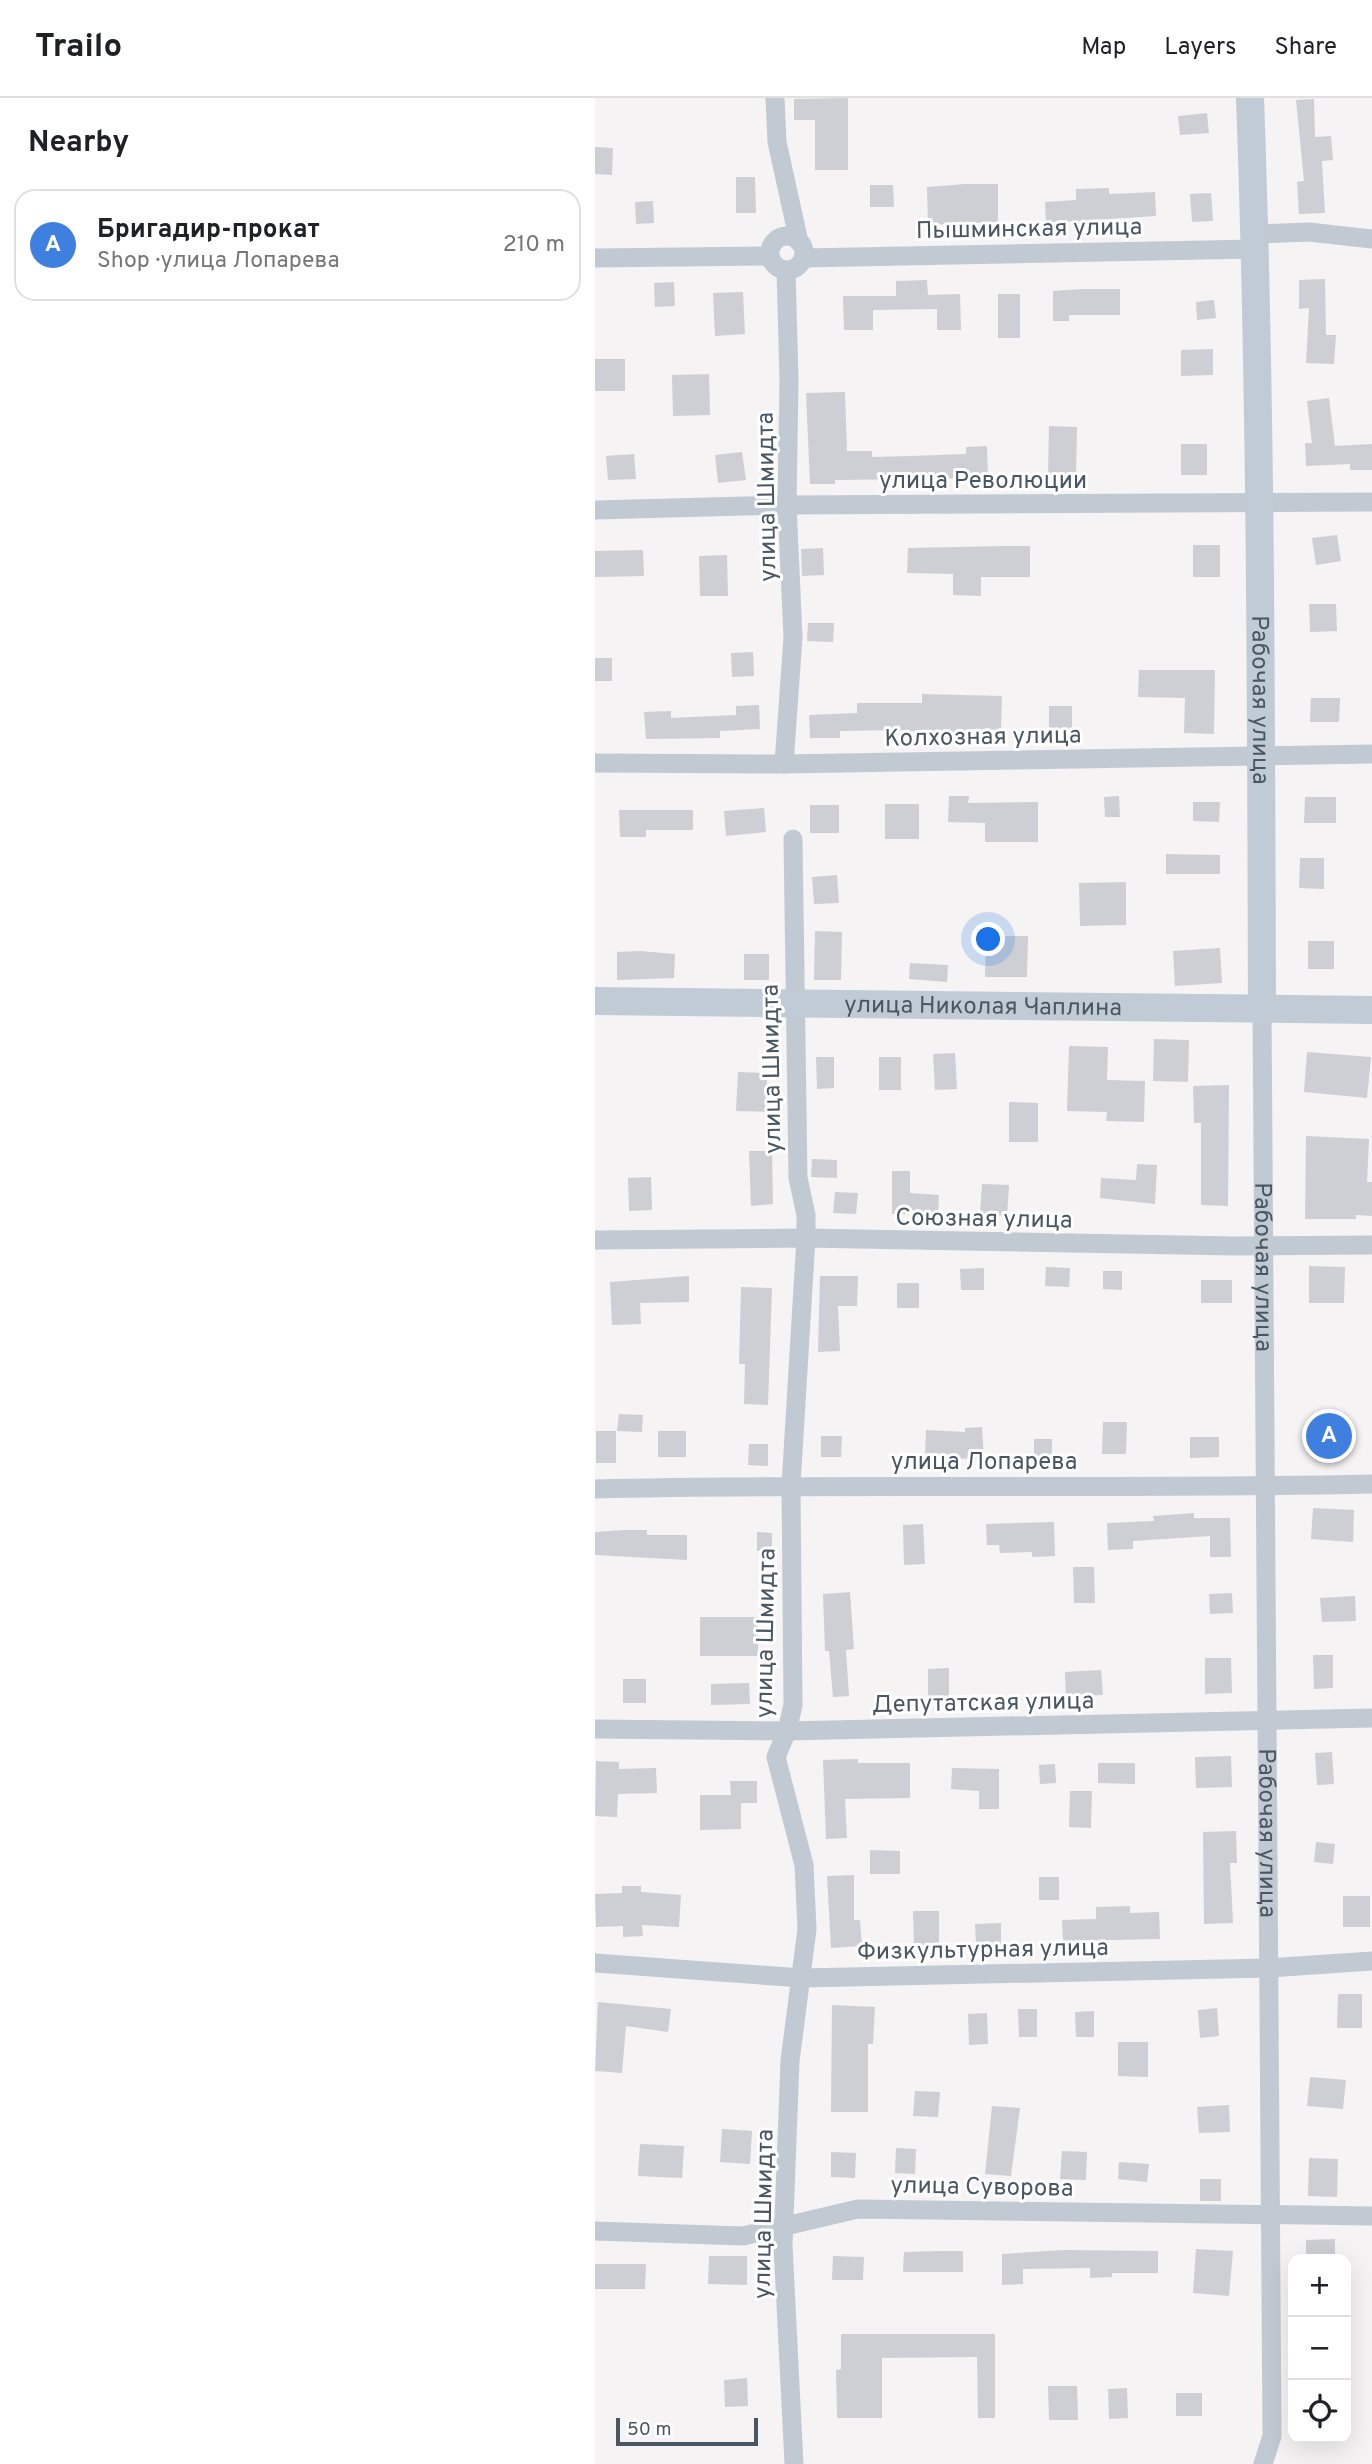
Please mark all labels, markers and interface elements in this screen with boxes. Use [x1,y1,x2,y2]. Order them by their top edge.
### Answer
text: Trailo [35,27,122,69]
text: Map [1081,33,1126,63]
text: Layers [1164,33,1236,63]
text: Share [1274,33,1337,63]
text: Nearby [28,125,129,162]
street label: Пышминская улица [916,213,1142,247]
text: Бригадир-прокат [97,214,320,247]
text: A [45,231,61,260]
text: 210 m [503,231,565,260]
text: Shop · улица Лопарева [97,247,340,276]
street label: улица Шмидта [752,412,784,582]
street label: улица Революции [879,467,1087,497]
street label: Рабочая улица [1243,615,1274,785]
street label: Колхозная улица [884,721,1082,755]
your location [971,922,1005,956]
street label: улица Шмидта [757,984,789,1154]
street label: улица Николая Чаплина [844,991,1122,1024]
street label: Рабочая улица [1246,1182,1277,1352]
street label: Союзная улица [895,1203,1073,1237]
pin: A [1306,1410,1352,1462]
street label: улица Лопарева [891,1448,1077,1478]
street label: улица Шмидта [751,1548,783,1718]
street label: Депутатская улица [872,1687,1094,1721]
street label: Рабочая улица [1250,1748,1281,1918]
street label: Физкультурная улица [857,1934,1109,1968]
street label: улица Шмидта [749,2129,781,2299]
street label: улица Суворова [890,2171,1074,2205]
map controls [1288,2254,1351,2443]
button: + [1288,2254,1351,2317]
button: − [1288,2317,1351,2380]
button: locate [1288,2380,1351,2443]
scale bar [616,2415,758,2447]
text: 50 m [627,2418,672,2442]

